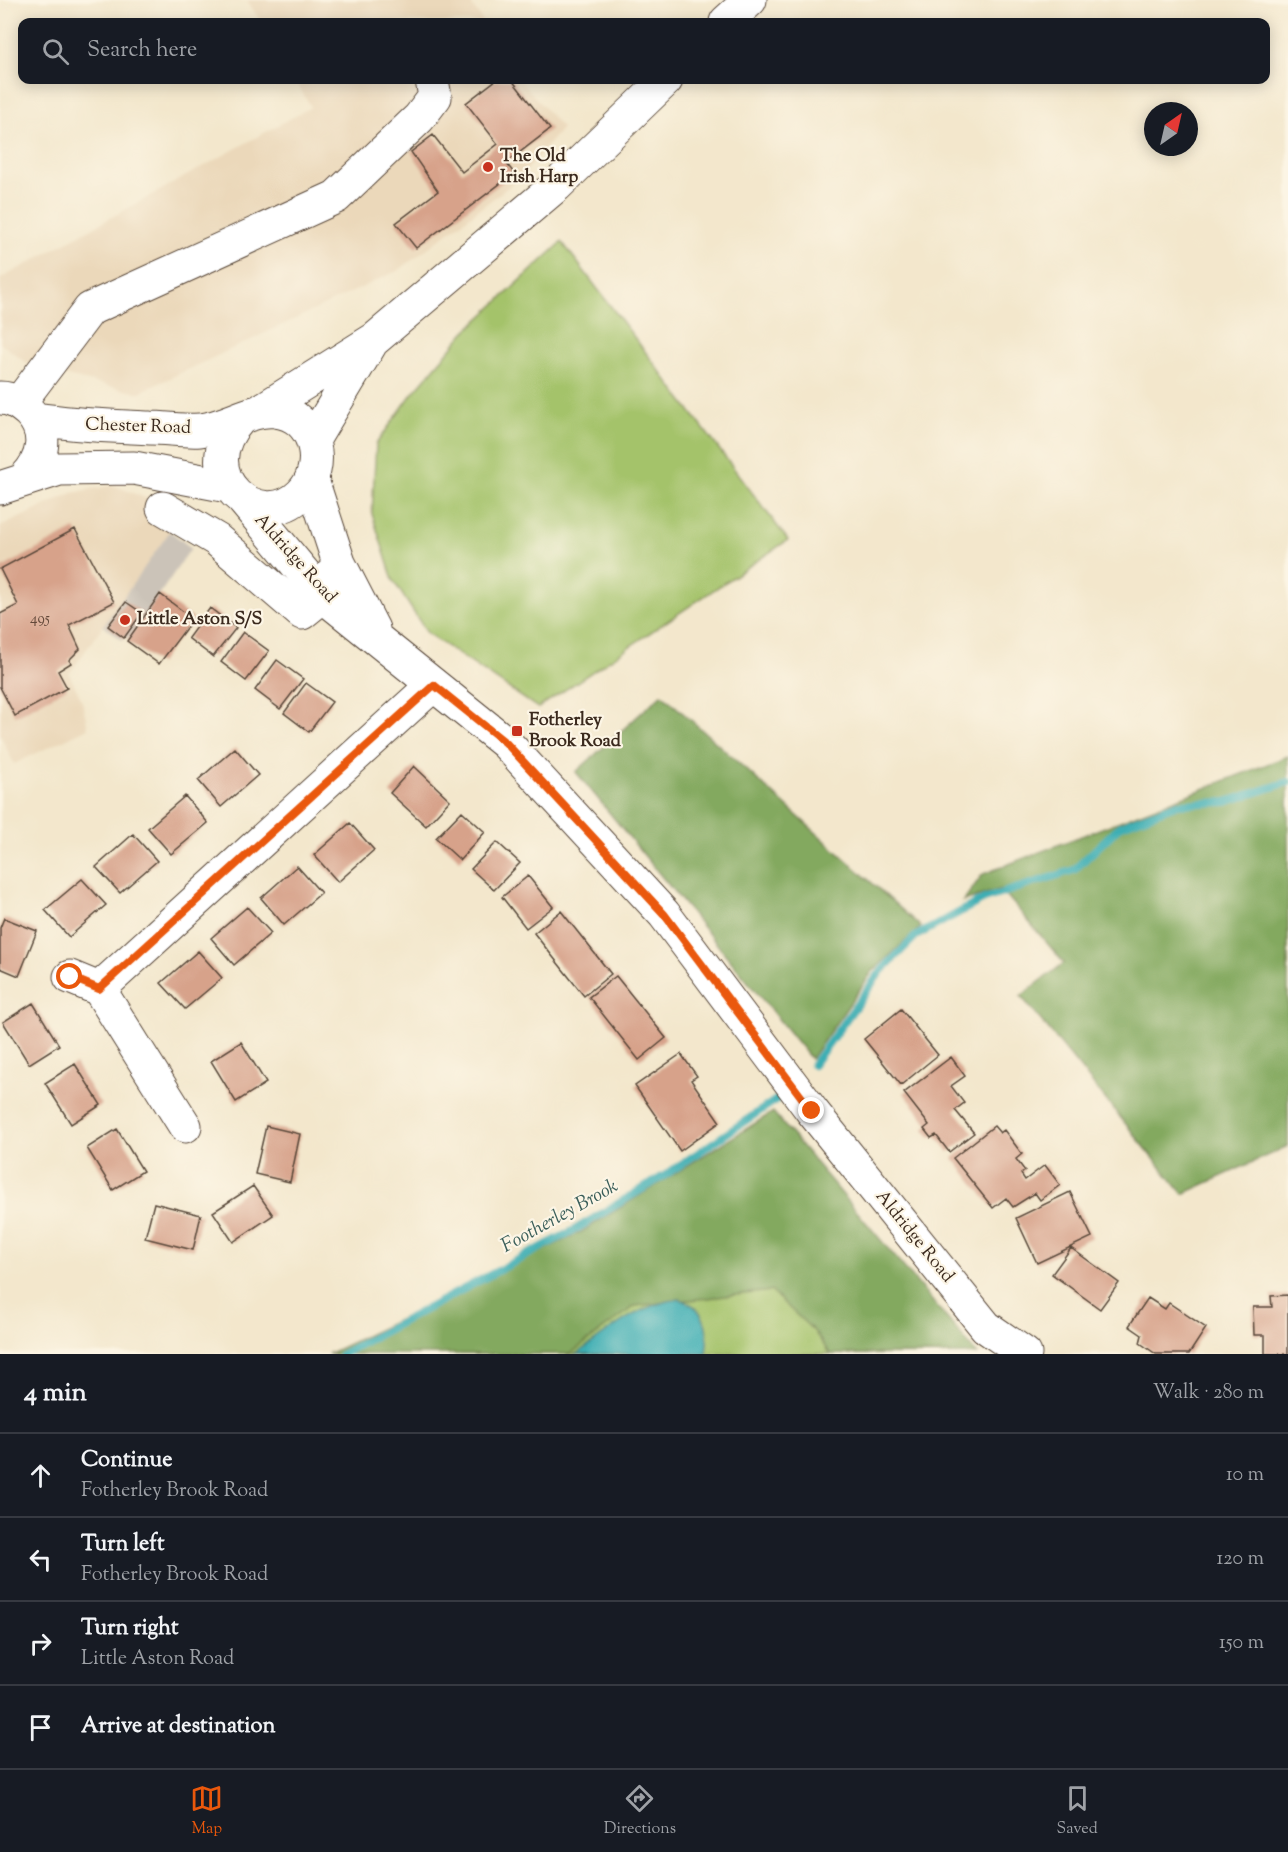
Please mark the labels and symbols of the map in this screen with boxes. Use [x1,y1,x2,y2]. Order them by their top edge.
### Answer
north arrow [1144,102,1198,156]
place label: The Old Irish Harp [500,144,578,191]
marker: The Old Irish Harp [481,160,495,174]
street label: Chester Road [85,412,191,442]
street label: Aldridge Road [248,508,342,610]
place label: Little Aston S/S [137,607,262,633]
house number: 495 [30,609,50,630]
marker: Little Aston S/S [118,613,132,627]
place label: Fotherley Brook Road [529,708,622,755]
marker: Fotherley Brook Road [510,724,524,738]
route start [56,963,82,989]
route end [798,1097,824,1123]
water label: Footherley Brook [496,1173,624,1261]
street label: Aldridge Road [868,1185,960,1289]

